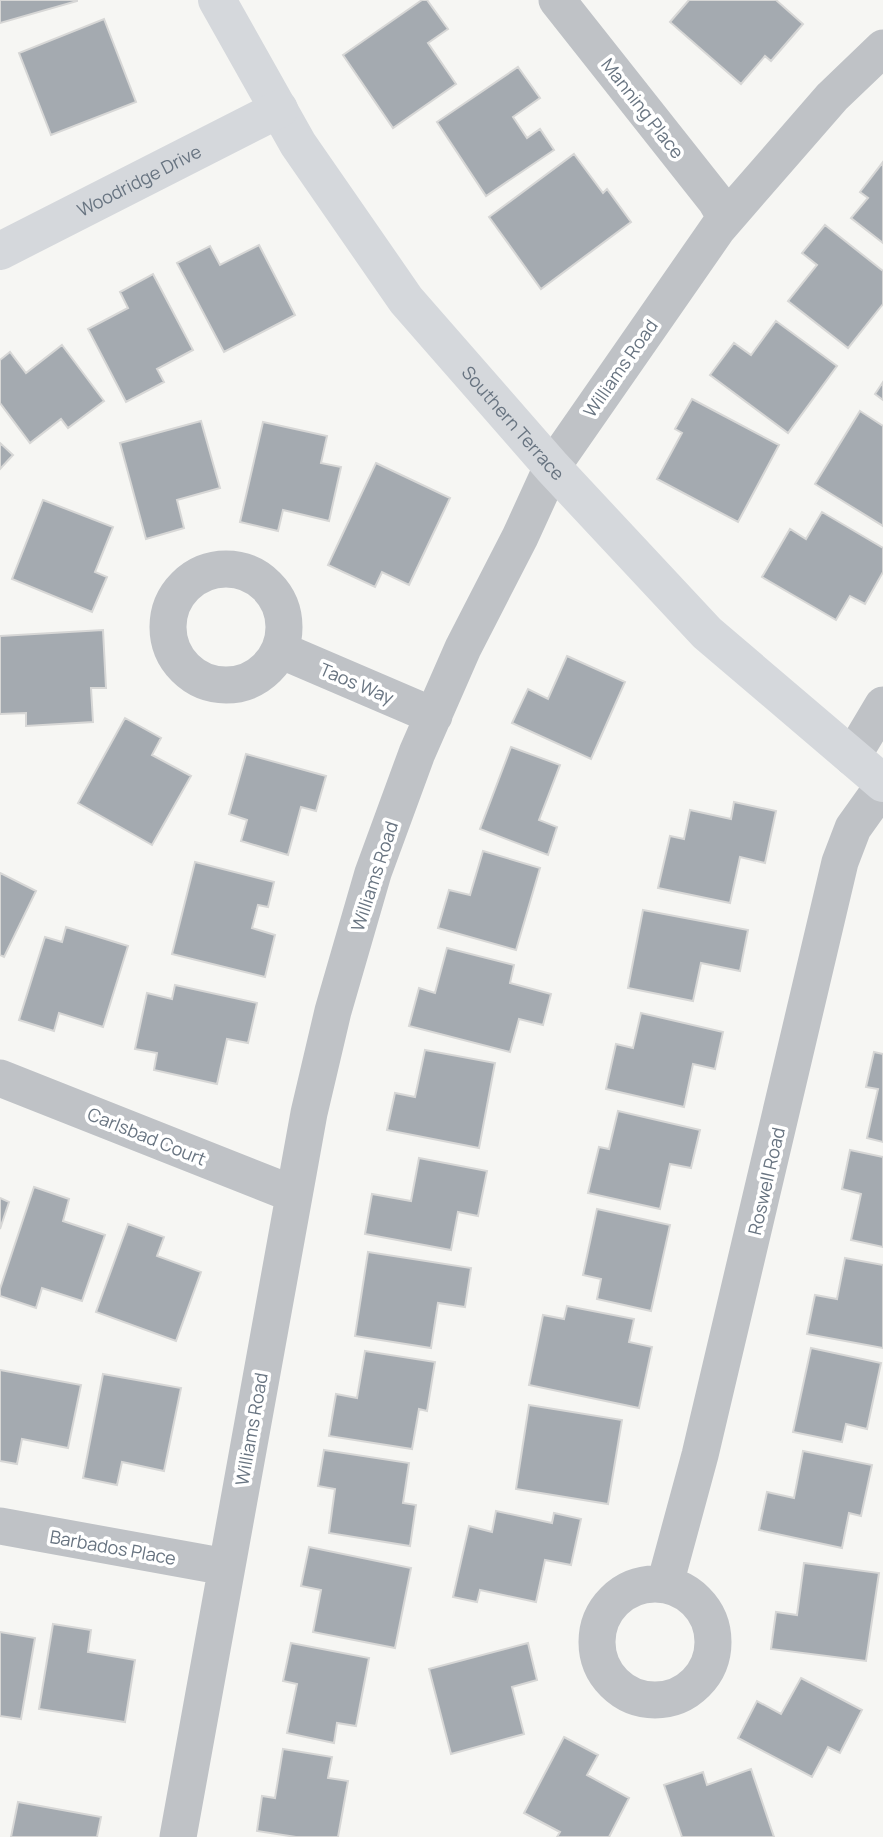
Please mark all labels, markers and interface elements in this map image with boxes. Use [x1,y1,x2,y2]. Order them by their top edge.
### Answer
street label: Manning Place [596,53,690,163]
street label: Woodridge Drive [73,139,205,222]
street label: Williams Road [577,314,663,422]
street label: Southern Terrace [457,360,570,485]
street label: Taos Way [316,657,398,709]
street label: Williams Road [345,818,403,934]
street label: Carlsbad Court [84,1101,210,1171]
street label: Roswell Road [742,1125,790,1237]
street label: Williams Road [229,1371,273,1487]
street label: Barbados Place [48,1524,178,1570]

